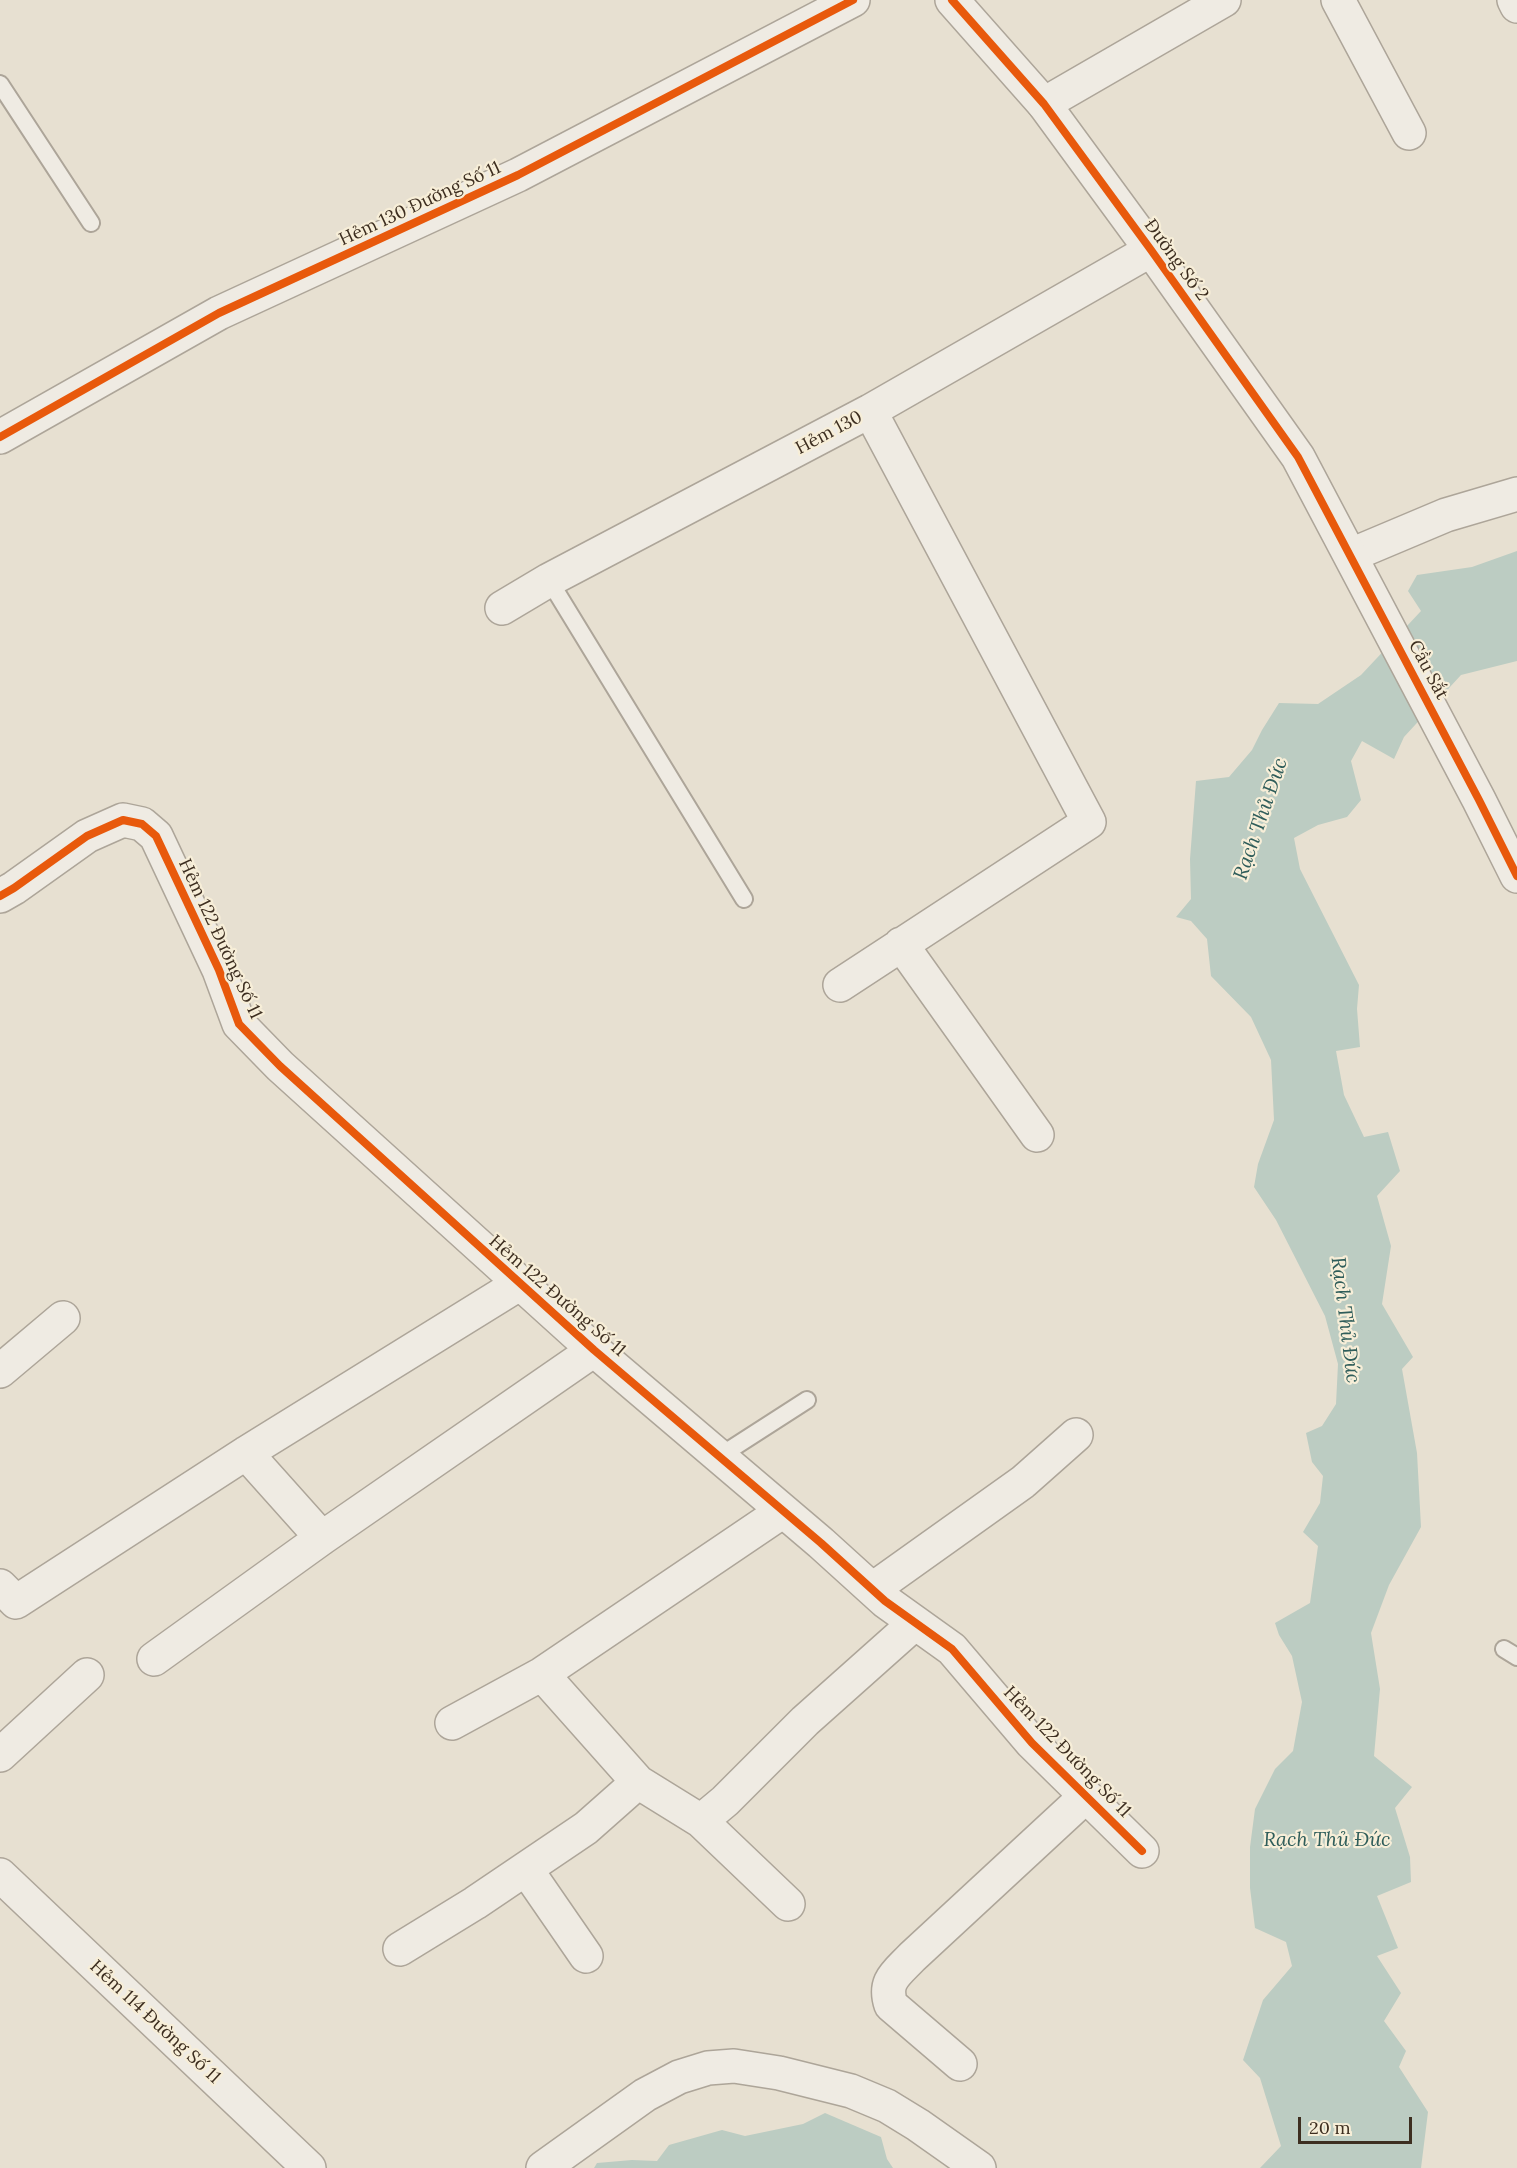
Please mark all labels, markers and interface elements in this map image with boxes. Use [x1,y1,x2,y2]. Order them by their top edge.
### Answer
street label: Hẻm 130 Đường Số 11 [336,157,504,251]
street label: Đường Số 2 [1139,215,1213,305]
street label: Hẻm 130 [792,406,866,460]
street label: Cầu Sắt [1403,637,1453,703]
water label: Rạch Thủ Đức [1229,755,1293,883]
street label: Hẻm 122 Đường Số 11 [173,856,267,1022]
street label: Hẻm 122 Đường Số 11 [484,1231,630,1361]
water label: Rạch Thủ Đức [1325,1256,1365,1384]
street label: Hẻm 122 Đường Số 11 [999,1682,1135,1822]
water label: Rạch Thủ Đức [1264,1828,1390,1852]
street label: Hẻm 114 Đường Số 11 [85,1956,225,2088]
scale bar [1301,2105,1415,2143]
text: 20 m [1309,2116,1351,2139]

